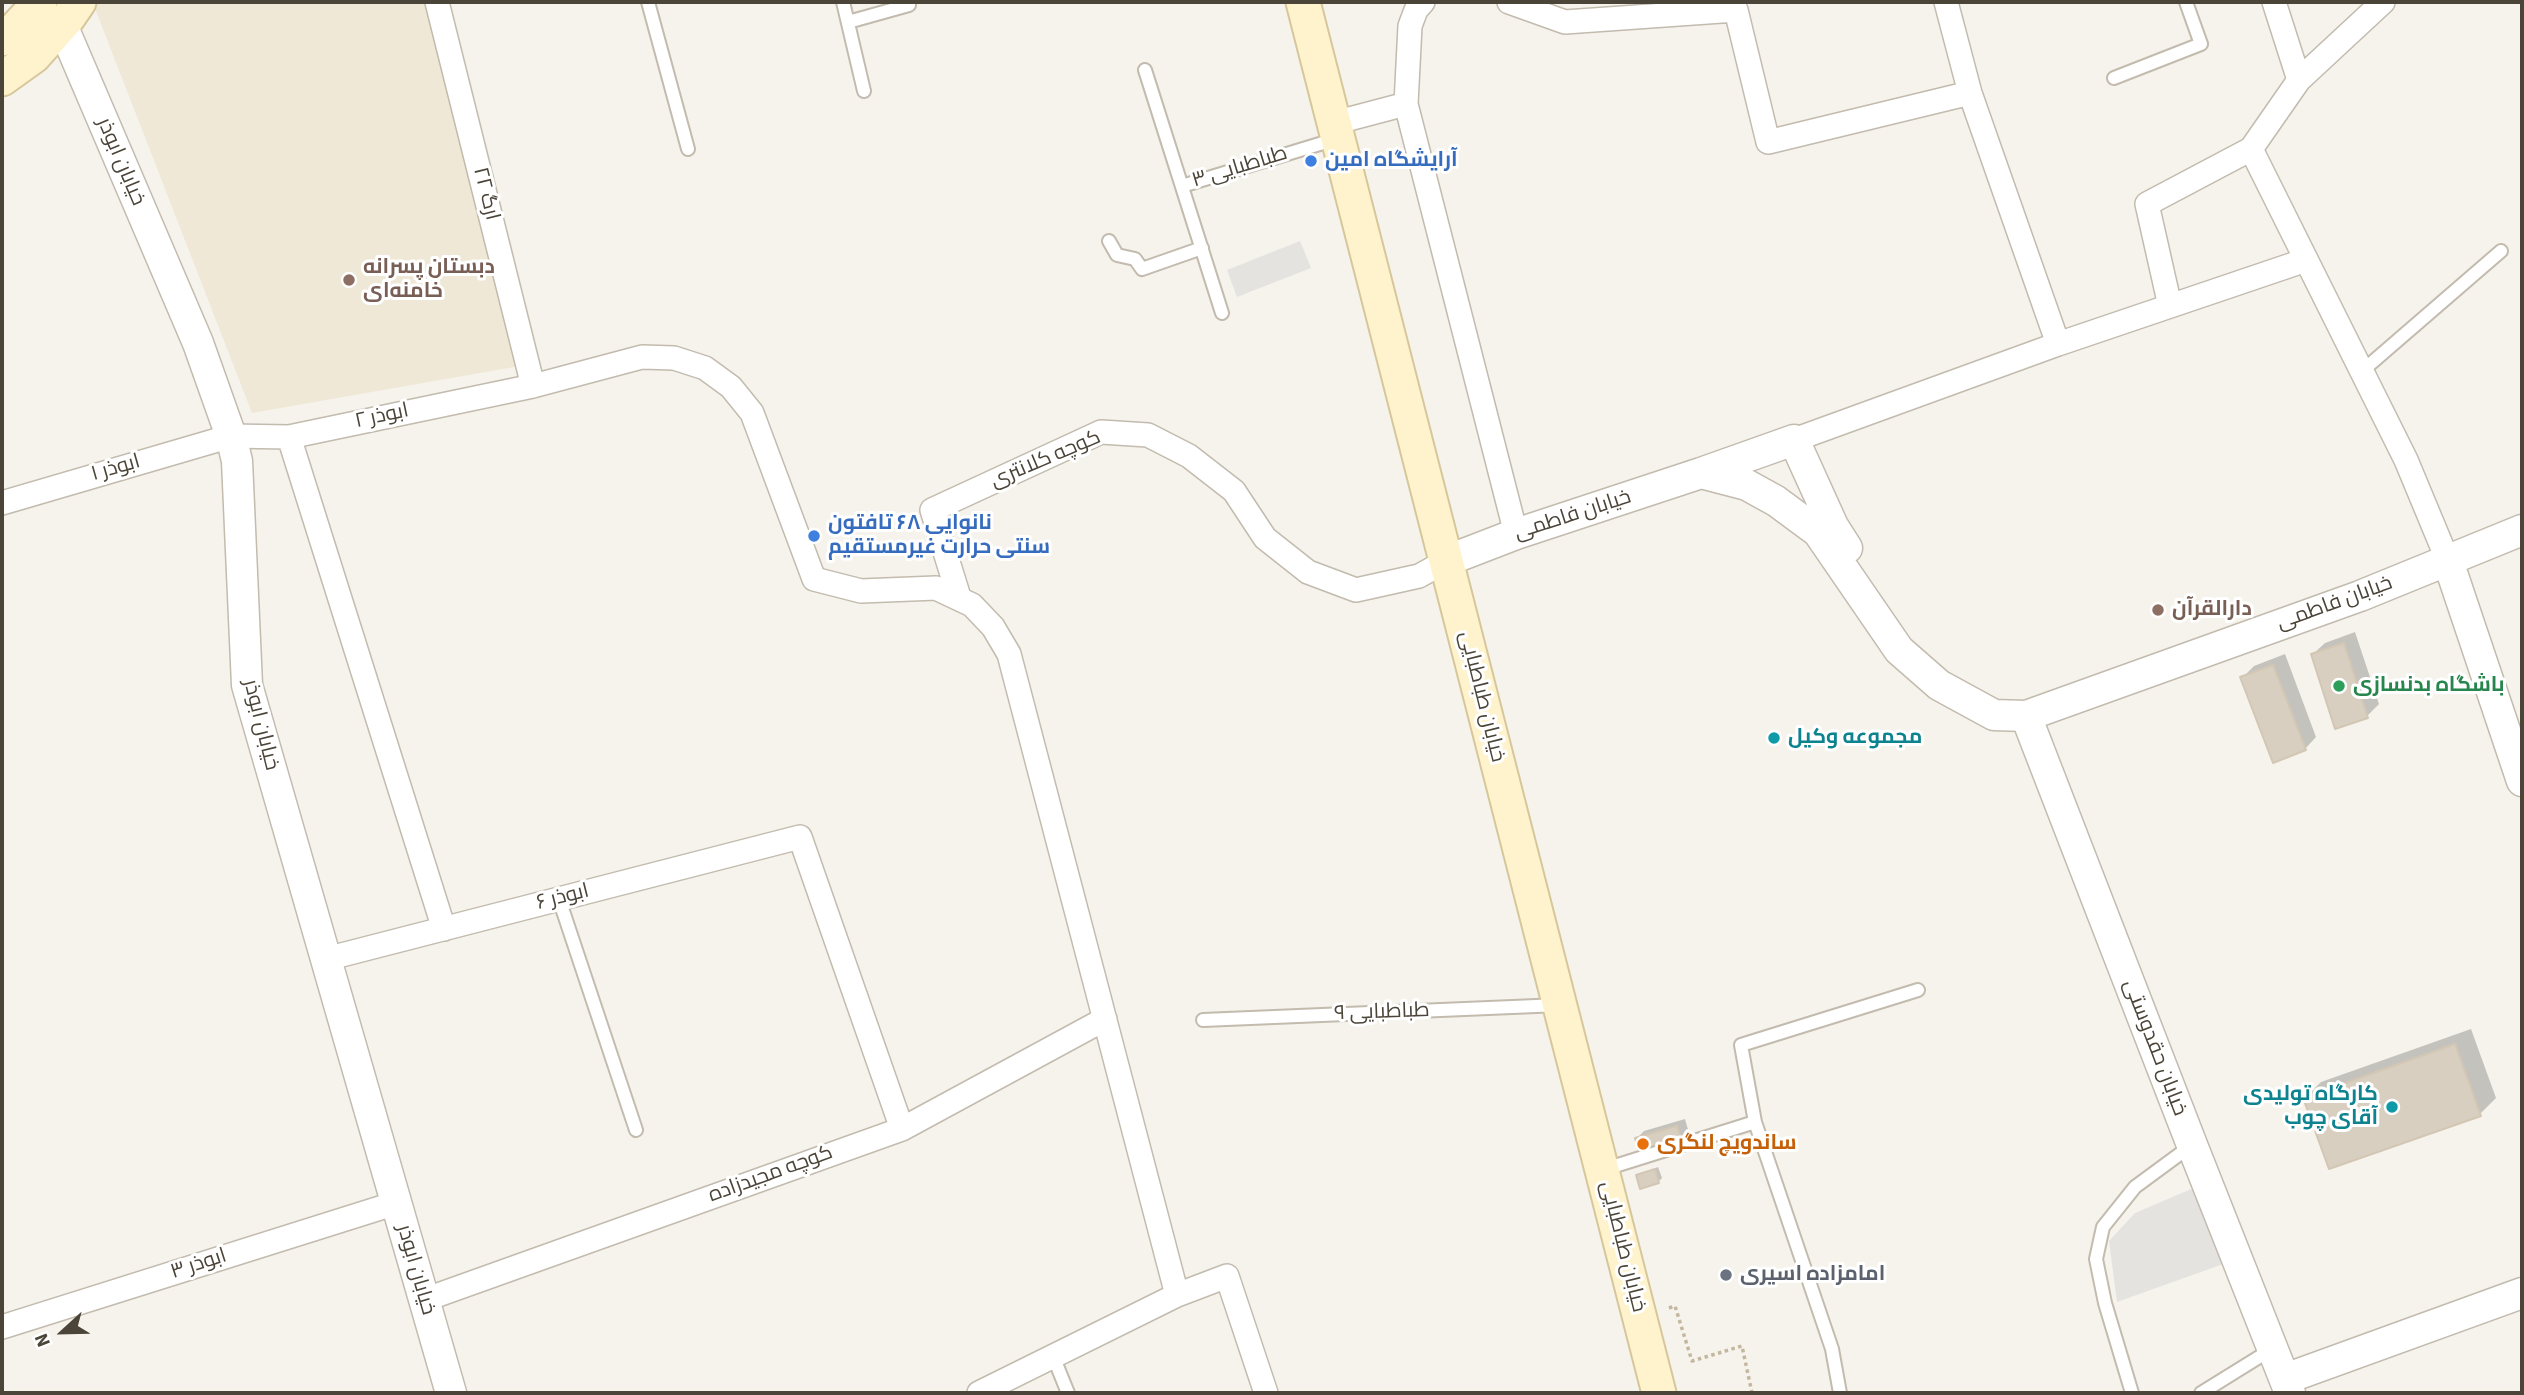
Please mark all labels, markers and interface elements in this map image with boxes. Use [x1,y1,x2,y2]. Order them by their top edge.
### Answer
street label: خیابان ابوذر [90,114,150,210]
street label: طباطبایی ۳ [1189,142,1291,194]
place label: آرایشگاه امین [1325,148,1458,174]
marker: آرایشگاه امین [1303,153,1319,169]
street label: ارگ ۲۲ [466,165,504,223]
place label: دبستان پسرانه خامنه‌ای [363,255,495,305]
marker: دبستان پسرانه خامنه‌ای [341,272,357,288]
street label: ابوذر ۲ [353,399,411,435]
street label: کوچه کلانتری [987,425,1105,495]
street label: ابوذر ۱ [89,450,143,488]
street label: خیابان فاطمی [1511,485,1635,547]
place label: نانوایی ۶۸ تافتون سنتی حرارت غیرمستقیم [828,511,1050,561]
marker: نانوایی ۶۸ تافتون سنتی حرارت غیرمستقیم [806,528,822,544]
street label: خیابان فاطمی [2274,571,2396,637]
place label: دارالقرآن [2172,597,2252,623]
marker: دارالقرآن [2150,602,2166,618]
street label: خیابان طباطبایی [1453,629,1509,765]
place label: باشگاه بدنسازی [2353,673,2504,699]
street label: خیابان ابوذر [237,677,283,773]
marker: باشگاه بدنسازی [2331,678,2347,694]
place label: مجموعه وکیل [1788,725,1922,751]
marker: مجموعه وکیل [1766,730,1782,746]
street label: ابوذر ۶ [534,879,592,917]
street label: خیابان حقدوستی [2116,976,2192,1120]
street label: طباطبایی ۹ [1334,999,1430,1027]
place label: کارگاه تولیدی آقای چوب [2243,1082,2378,1132]
marker: کارگاه تولیدی آقای چوب [2384,1099,2400,1115]
place label: ساندویچ لنگری [1657,1131,1797,1157]
marker: ساندویچ لنگری [1635,1136,1651,1152]
street label: کوچه مجیدزاده [705,1141,837,1209]
street label: خیابان طباطبایی [1594,1179,1650,1315]
street label: خیابان ابوذر [390,1222,440,1318]
street label: ابوذر ۳ [168,1244,230,1286]
place label: امامزاده اسیری [1740,1262,1885,1288]
marker: امامزاده اسیری [1718,1267,1734,1283]
north arrow [28,1297,98,1367]
text: N [28,1329,58,1351]

